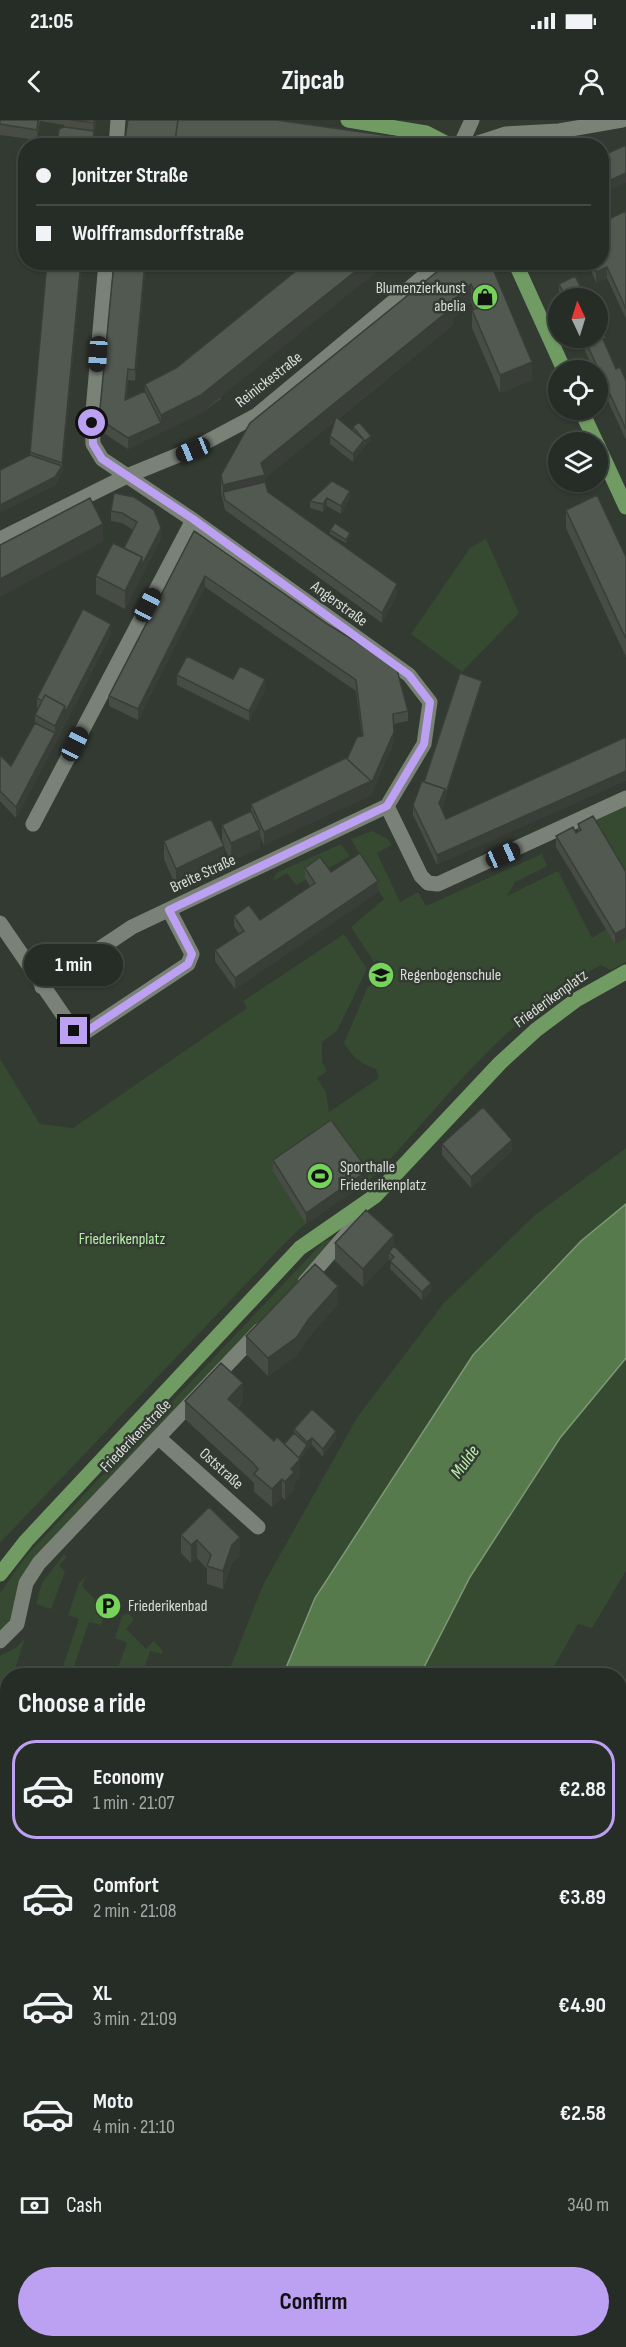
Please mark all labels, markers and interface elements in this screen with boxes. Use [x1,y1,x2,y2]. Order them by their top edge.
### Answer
text: 21:05 [30,8,73,35]
icon: back [18,65,51,98]
text: Zipcab [281,65,345,97]
icon: person [575,65,608,98]
text: Jonitzer Straße [72,162,188,189]
text: Wolfframsdorffstraße [72,220,244,247]
place label: Blumenzierkunst abelia [376,279,466,316]
shop icon: Blumenzierkunst abelia [470,282,500,312]
north arrow [548,288,608,348]
map controls [548,288,608,492]
car [88,335,108,373]
street label: Reinickestraße [232,348,306,412]
button: locate [548,360,608,420]
route start [78,409,105,436]
button: layers [548,432,608,492]
car [173,435,213,465]
street label: Angerstraße [306,577,371,631]
car [132,585,164,625]
car [59,724,91,764]
car [483,839,523,871]
street label: Breite Straße [167,851,239,897]
callout: 1 min [25,944,124,986]
text: 1 min [55,953,92,977]
school or university icon: Regenbogenschule [366,960,396,990]
place label: Regenbogenschule [400,966,501,985]
street label: Friederikenplatz [510,966,592,1032]
route end [60,1017,87,1044]
place label: Sporthalle Friederikenplatz [340,1158,427,1195]
sports icon: Sporthalle Friederikenplatz [305,1161,335,1191]
park label: Friederikenplatz [79,1230,165,1249]
street label: Friederikenstraße [96,1396,176,1476]
water label: Mulde [446,1441,484,1483]
street label: Oststraße [195,1444,247,1494]
parking icon: Friederikenbad [93,1591,123,1621]
place label: Friederikenbad [128,1597,207,1616]
text: Choose a ride [18,1688,146,1720]
icon: car [21,1763,75,1817]
text: Economy [93,1764,164,1791]
text: €2.88 [559,1776,606,1803]
text: 1 min · 21:07 [93,1791,175,1815]
icon: car [21,1871,75,1925]
text: Comfort [93,1872,159,1899]
text: €3.89 [559,1884,606,1911]
text: 2 min · 21:08 [93,1899,177,1923]
icon: car [21,1979,75,2033]
text: XL [93,1980,112,2007]
text: €4.90 [558,1992,606,2019]
text: 3 min · 21:09 [93,2007,177,2031]
icon: car [21,2087,75,2141]
text: Moto [93,2088,133,2115]
text: €2.58 [560,2100,606,2127]
text: 4 min · 21:10 [93,2115,175,2139]
icon: cash [18,2189,51,2222]
text: Cash [66,2192,102,2219]
text: 340 m [567,2193,609,2217]
button: Confirm [18,2267,609,2336]

